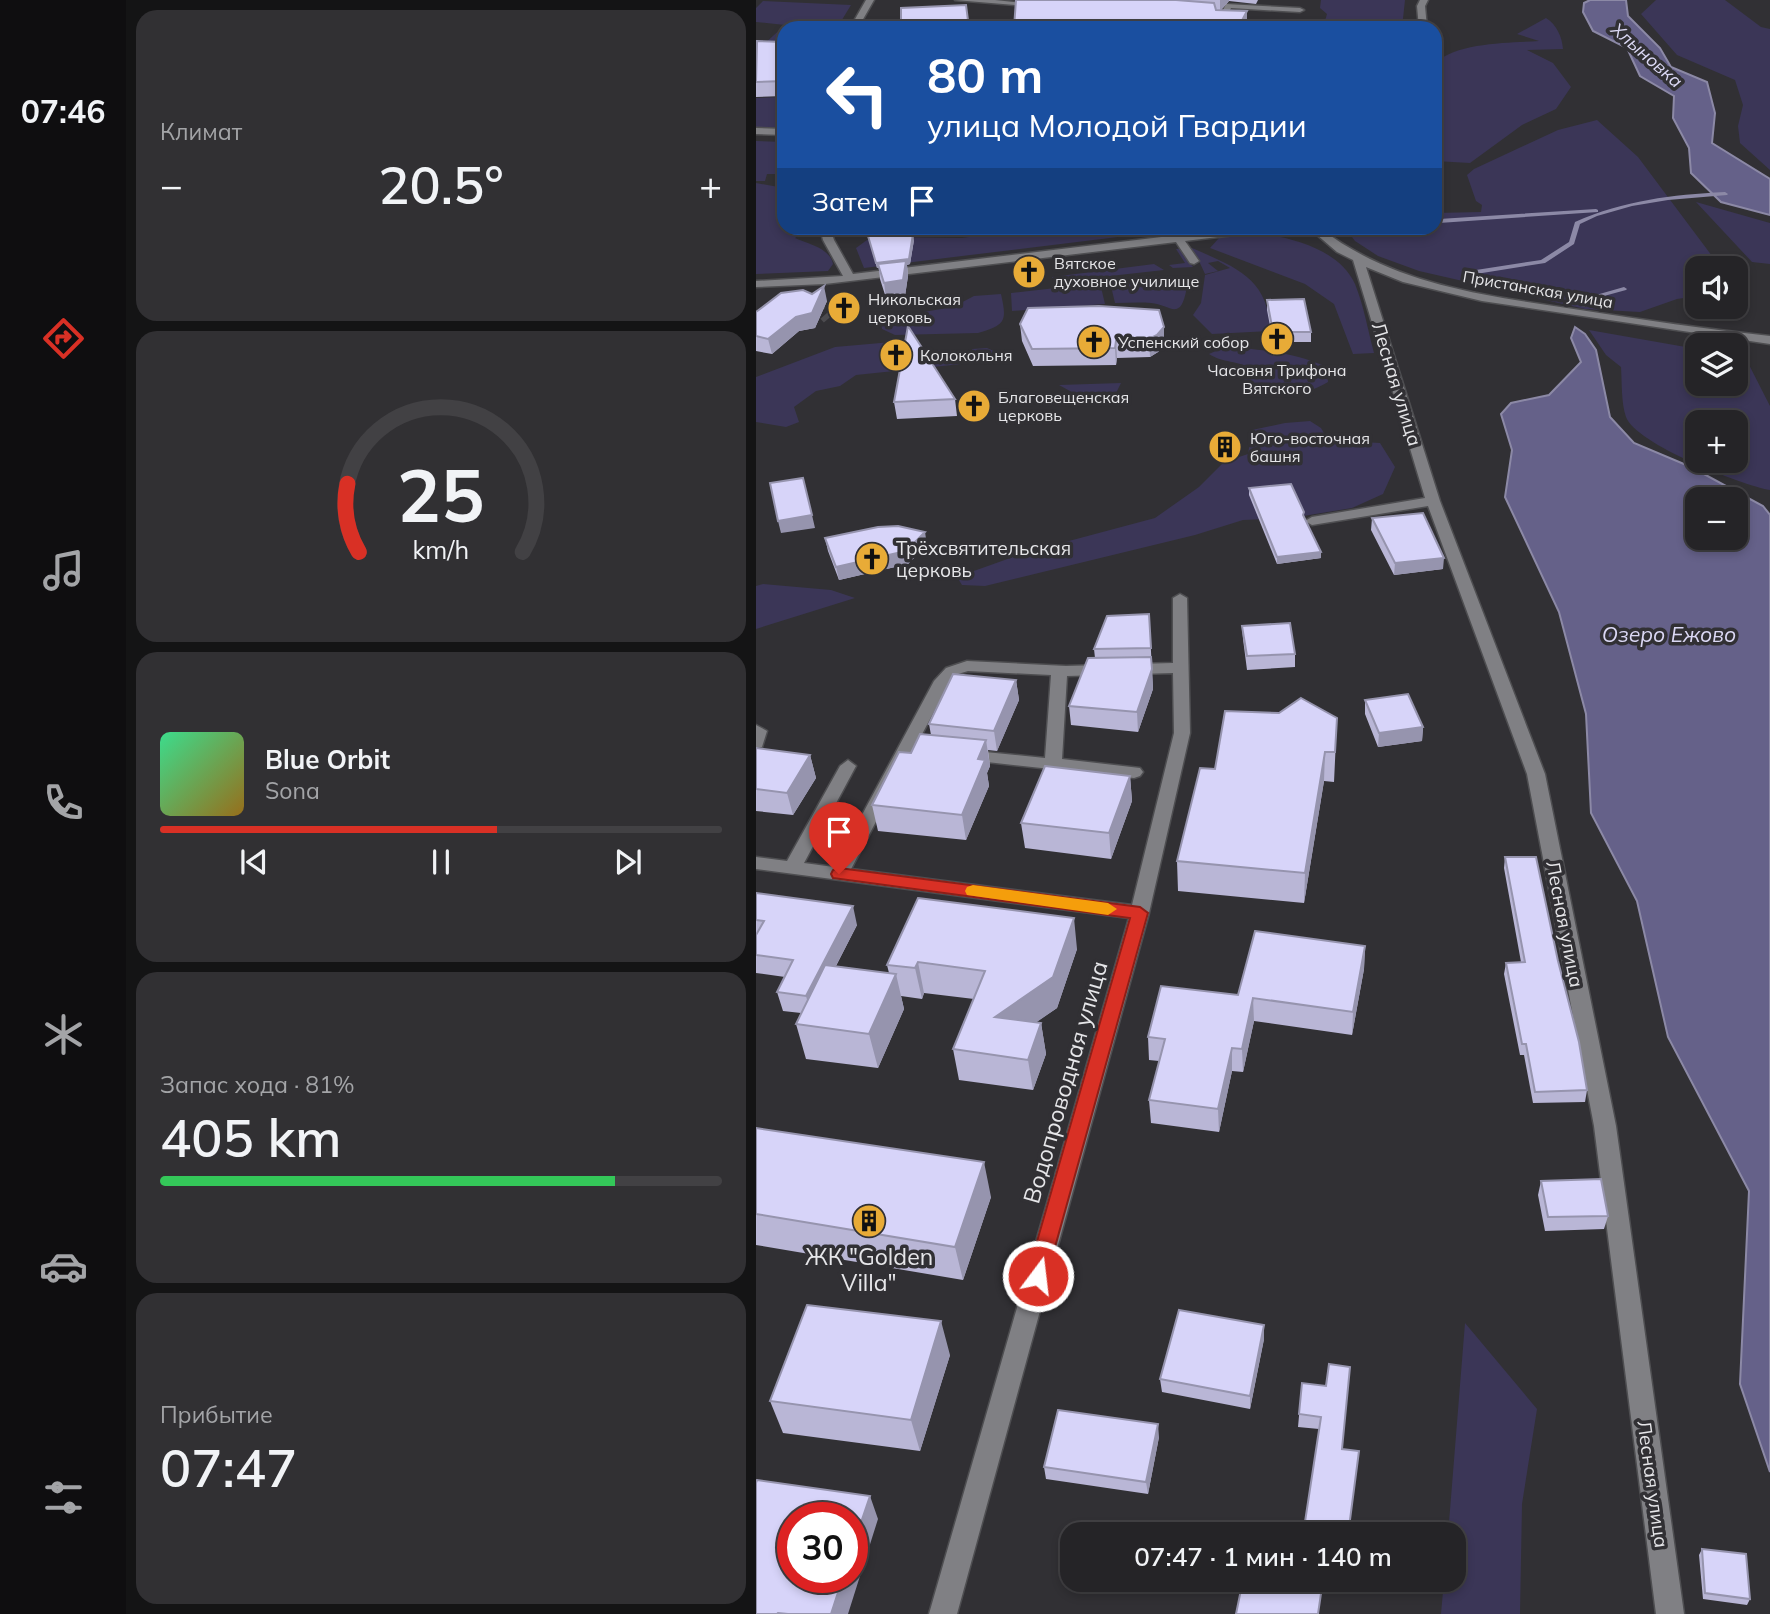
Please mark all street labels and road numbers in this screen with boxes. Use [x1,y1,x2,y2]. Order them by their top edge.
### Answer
street label: Пристанская улица [1461,266,1615,312]
street label: Лесная улица [1367,319,1427,449]
street label: Лесная улица [1541,859,1589,989]
street label: Водопроводная улица [1016,957,1114,1207]
street label: Лесная улица [1632,1419,1674,1549]

